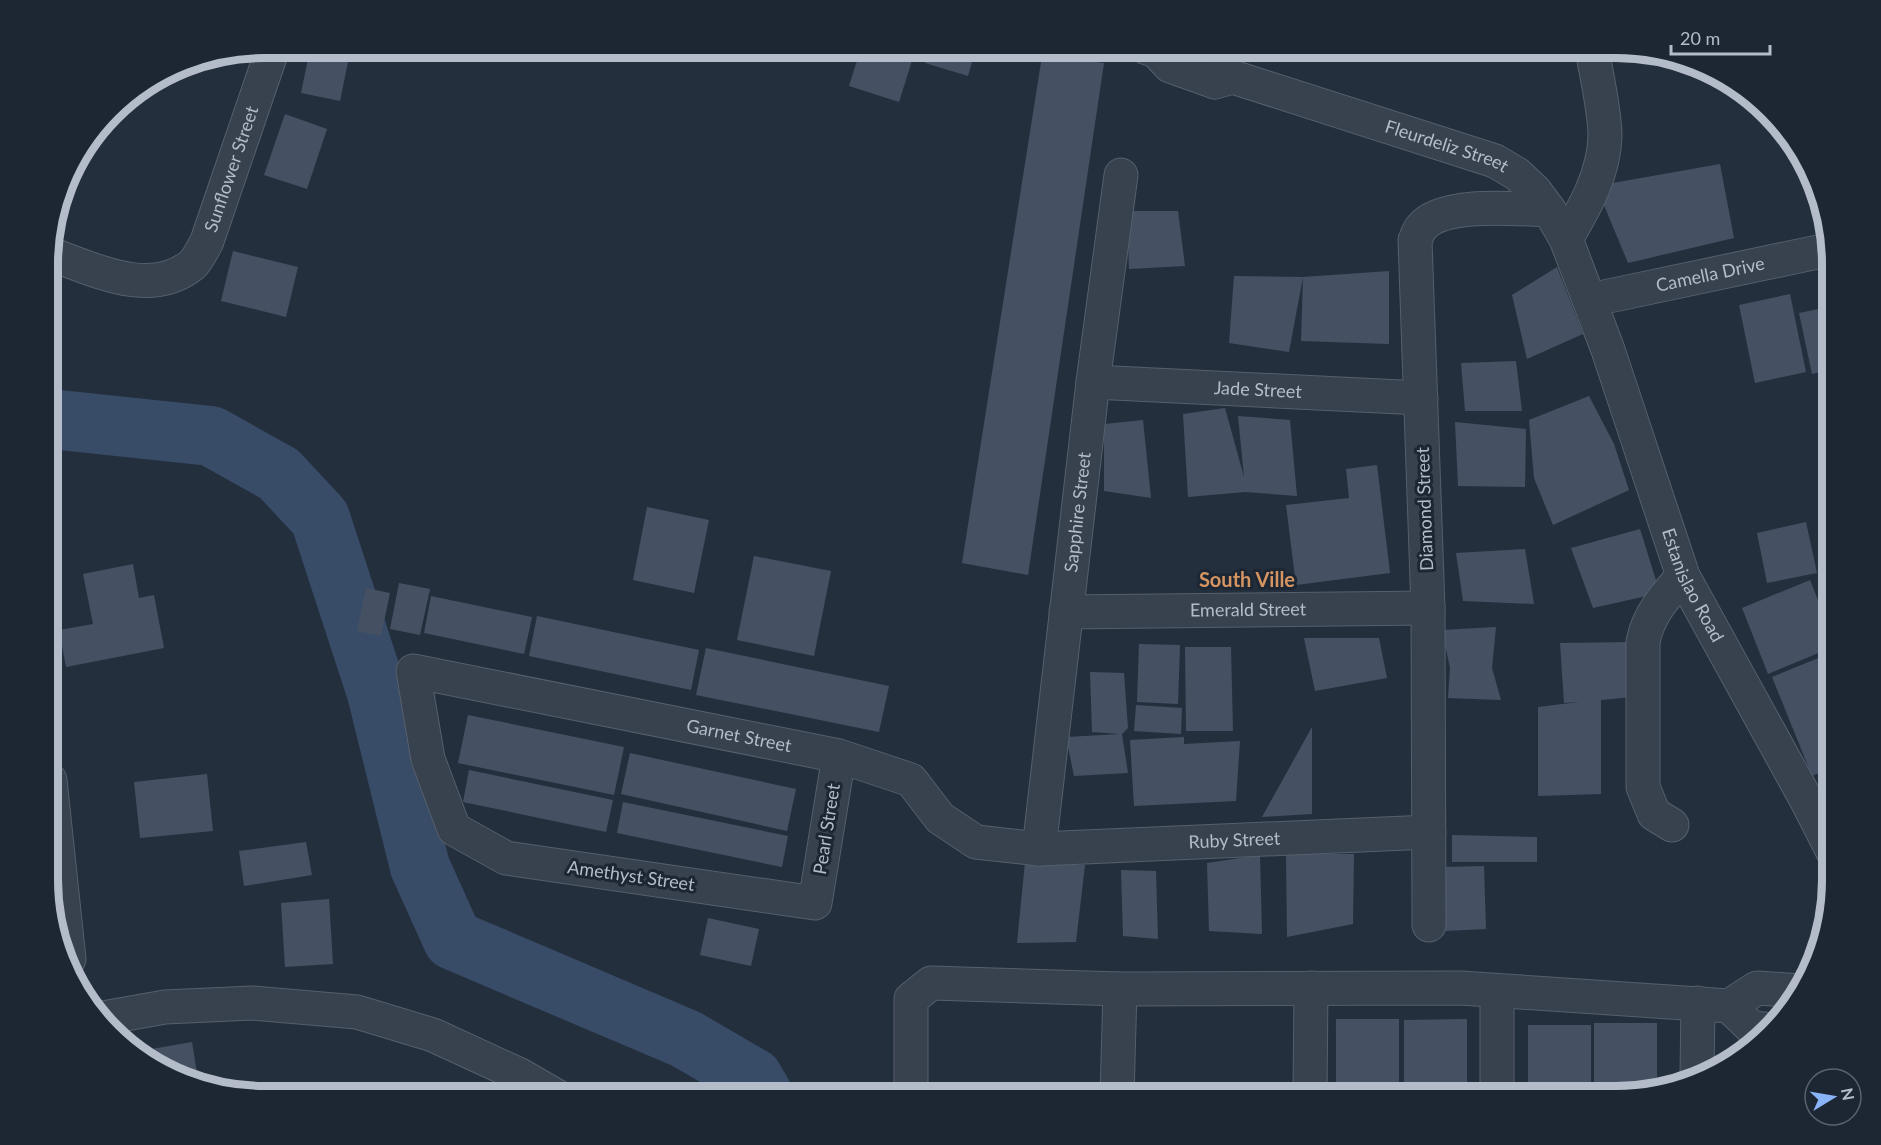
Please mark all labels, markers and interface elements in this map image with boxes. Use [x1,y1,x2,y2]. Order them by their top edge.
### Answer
scale bar [1671,18,1770,56]
text: 20 m [1680,27,1720,49]
street label: Sunflower Street [199,102,263,235]
street label: Fleurdeliz Street [1383,115,1513,177]
street label: Camella Drive [1654,252,1766,296]
street label: Jade Street [1213,376,1303,402]
street label: Diamond Street [1411,446,1437,571]
street label: Sapphire Street [1059,450,1095,573]
street label: Estanislao Road [1658,525,1729,646]
district label: South Ville [1199,567,1295,591]
street label: Emerald Street [1190,597,1307,621]
street label: Garnet Street [685,714,794,756]
street label: Pearl Street [808,781,844,876]
street label: Ruby Street [1188,826,1281,852]
street label: Amethyst Street [566,855,697,895]
north arrow [1803,1067,1863,1127]
text: N [1838,1086,1859,1102]

